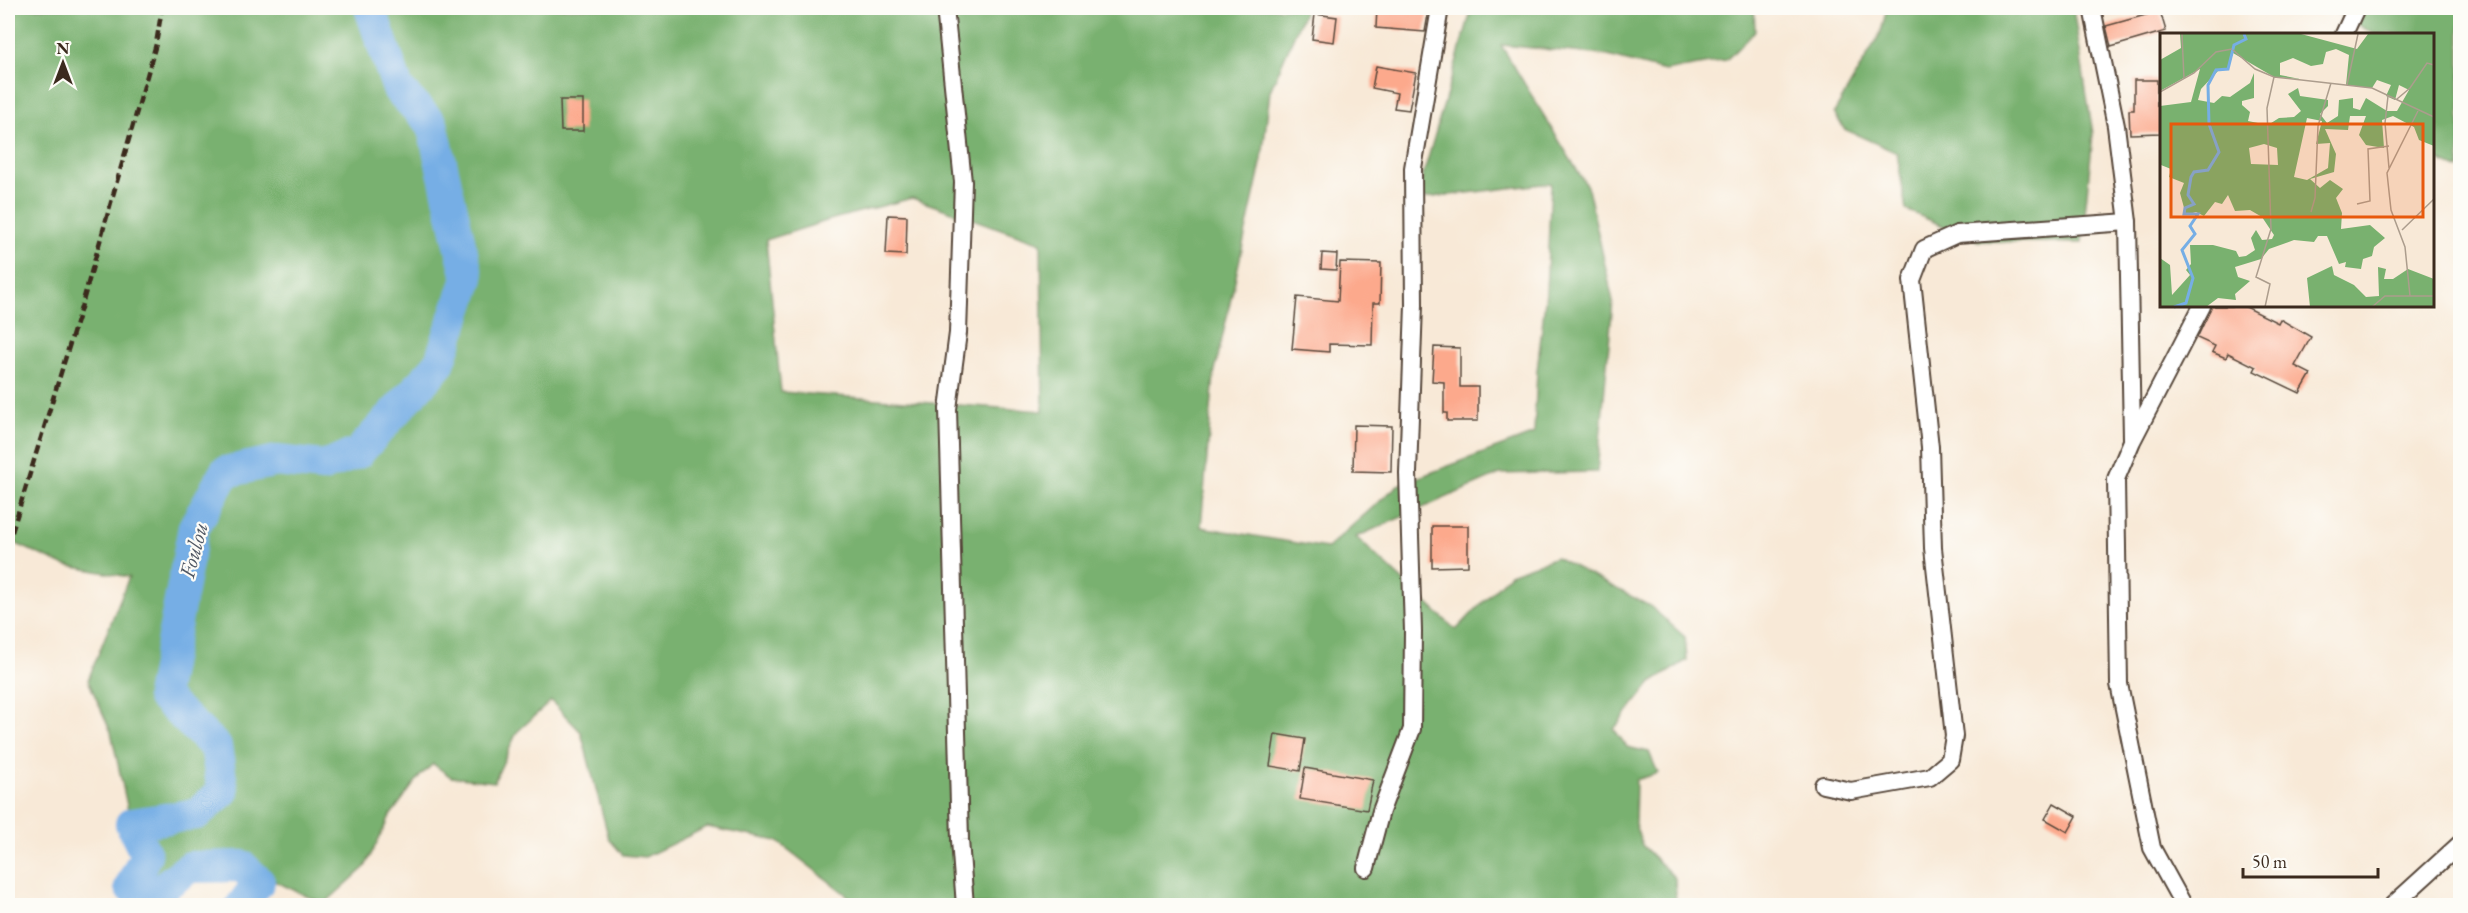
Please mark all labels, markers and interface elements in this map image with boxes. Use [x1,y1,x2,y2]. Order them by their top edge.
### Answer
north arrow [33,33,93,93]
inset map [2160,33,2435,308]
text: N [57,38,70,59]
water label: Foulou [172,519,215,582]
scale bar [2243,841,2378,879]
text: 50 m [2252,850,2287,873]

